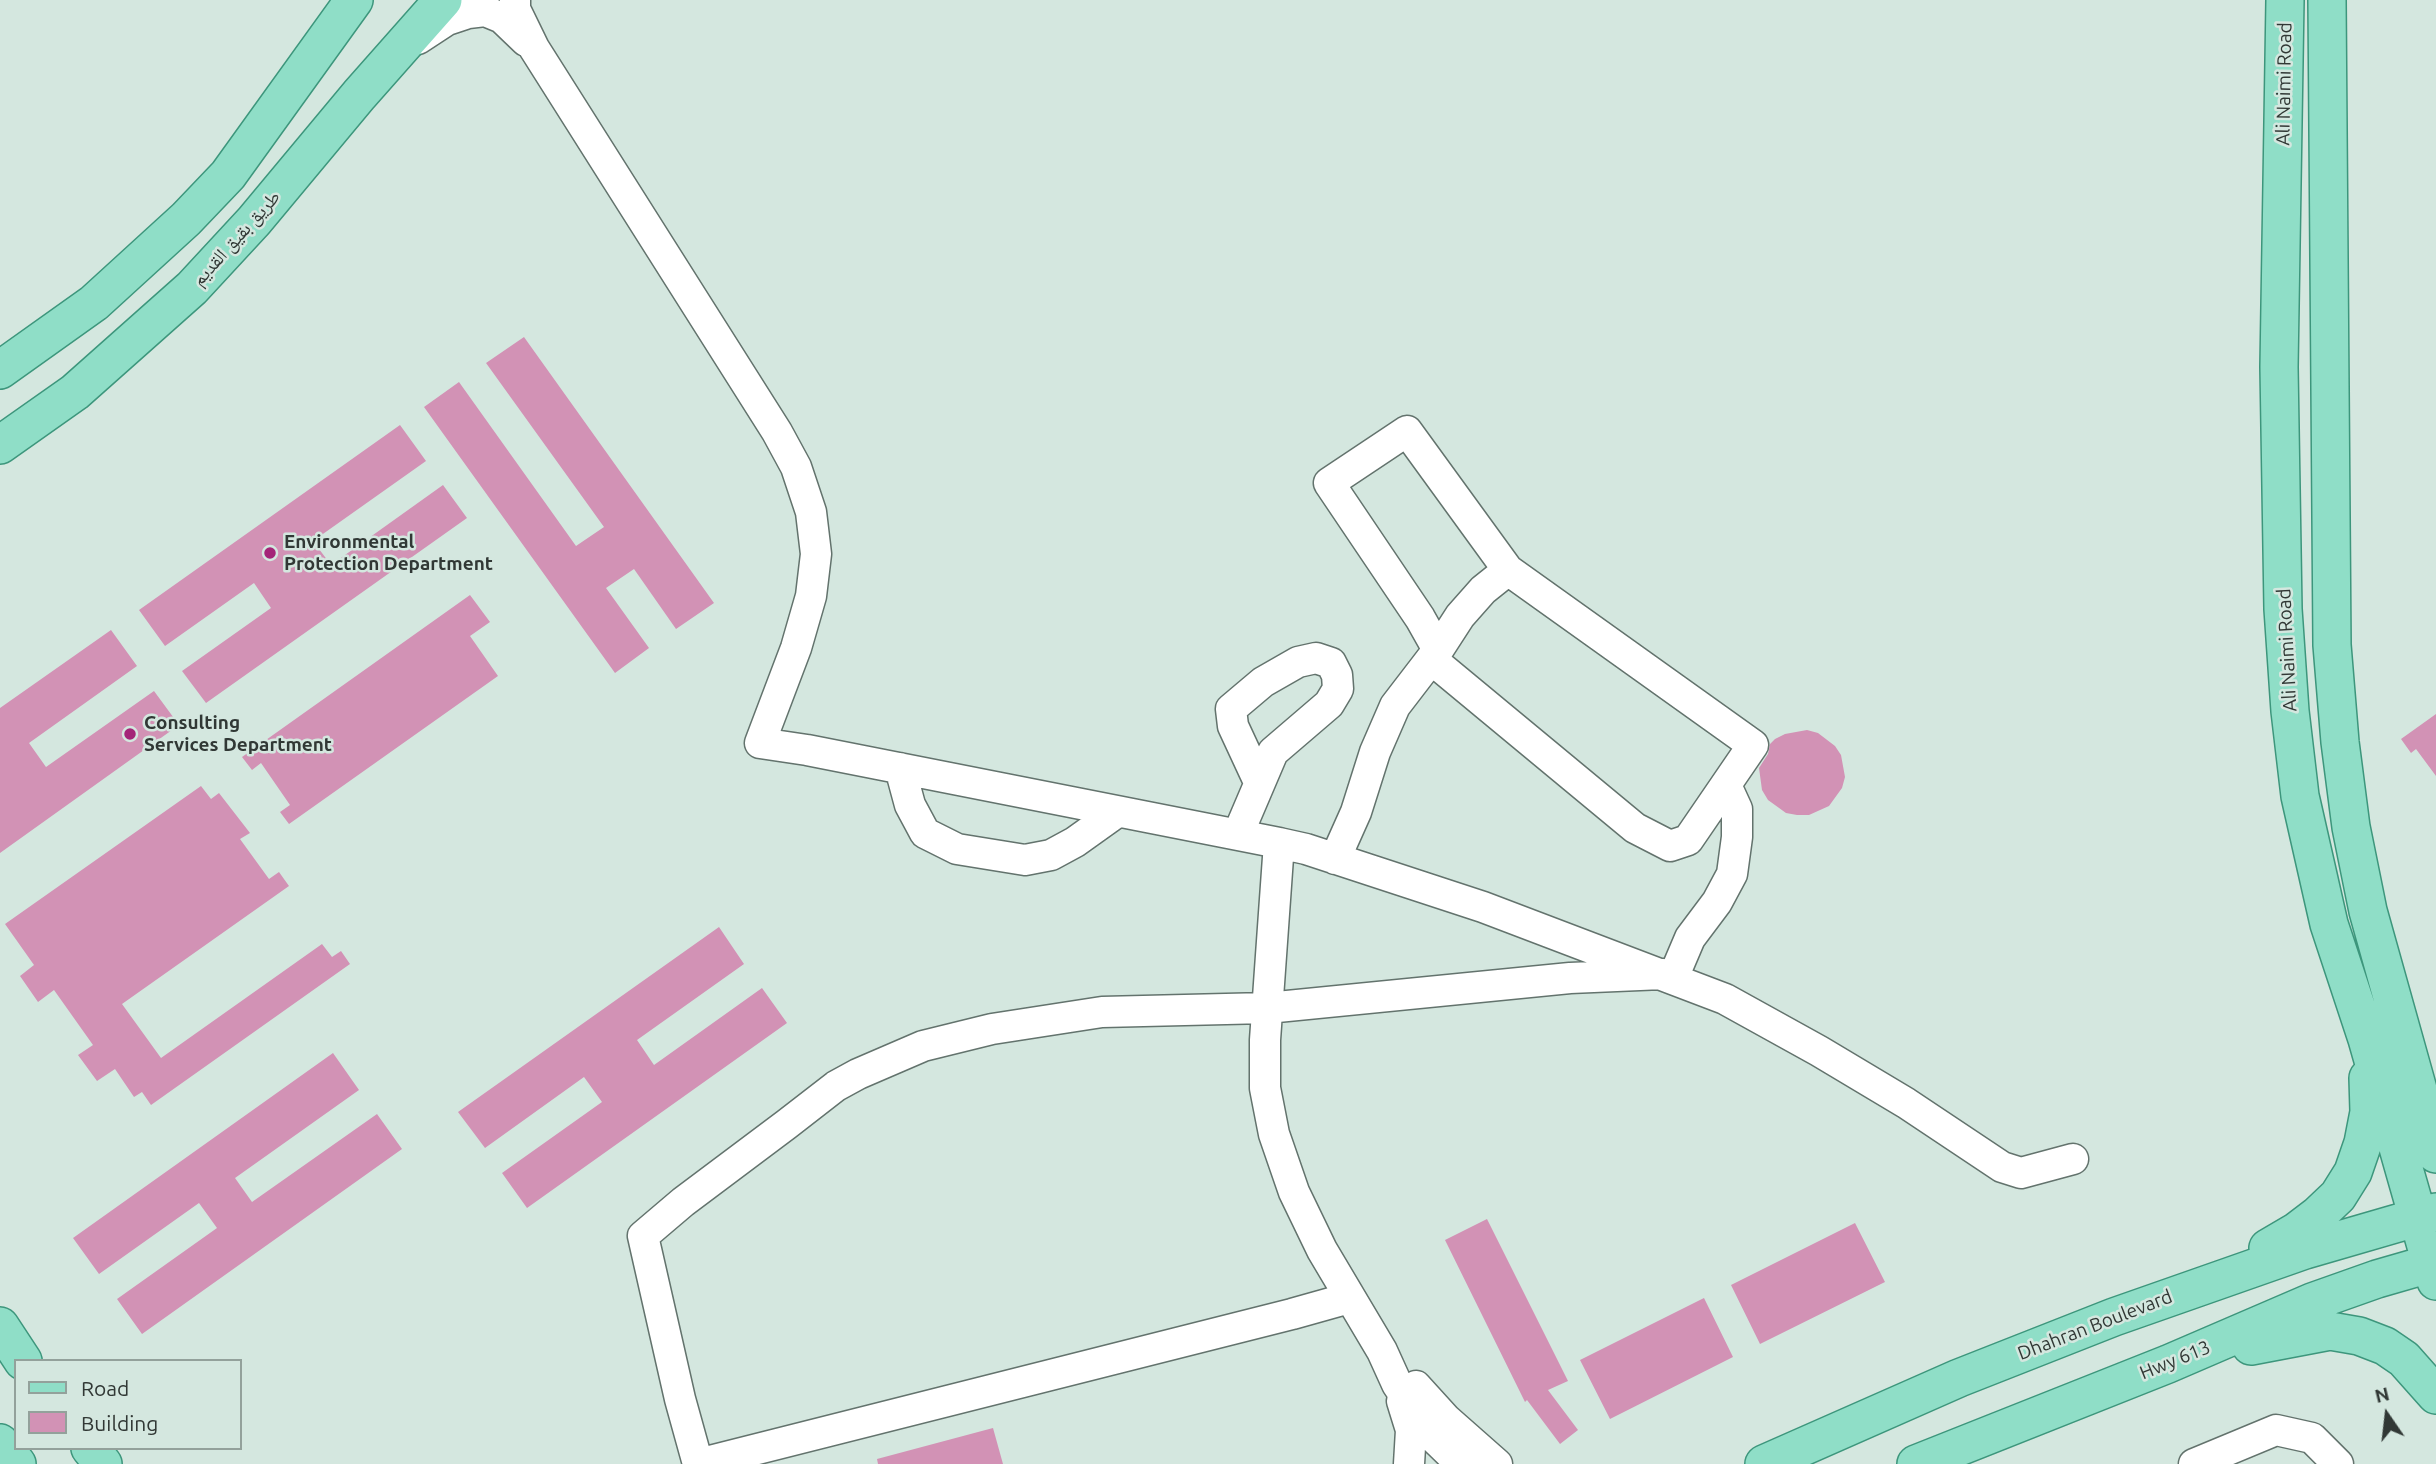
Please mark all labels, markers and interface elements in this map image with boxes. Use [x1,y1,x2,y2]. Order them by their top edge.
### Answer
street label: Ali Naimi Road [2272,22,2296,146]
street label: طريق بقيق القديم [187,186,285,290]
place label: Environmental Protection Department [284,531,493,575]
marker: Environmental Protection Department [262,545,278,561]
street label: Ali Naimi Road [2272,588,2302,712]
place label: Consulting Services Department [144,712,332,756]
marker: Consulting Services Department [122,726,138,742]
street label: Dhahran Boulevard [2014,1285,2176,1365]
street label: Hwy 613 [2136,1336,2214,1384]
legend [14,1359,242,1450]
text: Road [81,1376,129,1400]
north arrow [2352,1380,2422,1450]
text: N [2372,1382,2391,1407]
text: Building [81,1411,158,1435]

